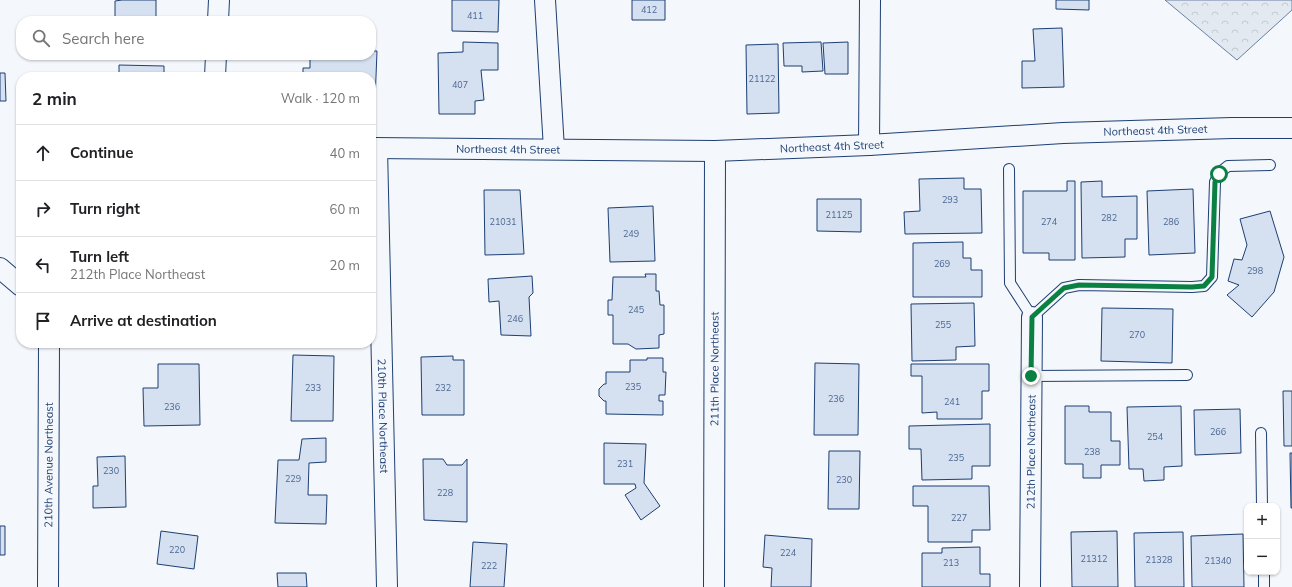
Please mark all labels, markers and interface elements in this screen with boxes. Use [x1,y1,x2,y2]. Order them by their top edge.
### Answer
house number: 412 [641,4,657,15]
house number: 411 [467,10,483,21]
search box [16,16,376,60]
icon: search [30,27,52,49]
text: Search here [62,29,144,48]
house number: 21122 [748,73,776,84]
house number: 407 [452,79,468,90]
text: 2 min [32,88,77,109]
text: Walk · 120 m [281,90,360,106]
street label: Northeast 4th Street [1103,122,1208,139]
street label: Northeast 4th Street [780,137,884,155]
icon: ahead [32,142,54,164]
street label: Northeast 4th Street [456,142,560,157]
text: Continue [70,143,133,162]
text: 40 m [330,145,360,161]
route start [1210,165,1228,183]
house number: 293 [942,194,958,205]
icon: right [32,198,54,220]
text: Turn right [70,199,140,218]
text: 60 m [330,201,360,217]
house number: 21125 [825,209,853,220]
house number: 282 [1101,212,1117,223]
house number: 21031 [489,216,517,227]
house number: 274 [1041,216,1058,227]
house number: 286 [1163,216,1179,227]
house number: 249 [623,228,639,239]
text: Turn left [70,247,129,266]
icon: left [32,254,54,276]
text: 20 m [330,257,360,273]
house number: 269 [934,258,950,269]
house number: 298 [1247,265,1263,276]
text: 212th Place Northeast [70,266,205,282]
house number: 245 [628,304,645,315]
icon: arrive [32,310,54,332]
text: Arrive at destination [70,311,217,330]
street label: 211th Place Northeast [707,312,722,426]
house number: 246 [507,313,523,324]
house number: 255 [935,319,952,330]
house number: 270 [1129,329,1145,340]
street label: 210th Place Northeast [375,358,391,474]
route end [1022,367,1040,385]
house number: 235 [625,381,642,392]
house number: 233 [305,382,321,393]
house number: 232 [435,382,451,393]
house number: 236 [828,393,844,404]
street label: 212th Place Northeast [1024,395,1038,509]
house number: 241 [944,396,960,407]
house number: 236 [164,401,180,412]
street label: 210th Avenue Northeast [41,402,56,528]
house number: 266 [1210,426,1226,437]
house number: 254 [1147,431,1164,442]
house number: 238 [1084,446,1100,457]
house number: 235 [948,452,965,463]
house number: 231 [617,458,633,469]
house number: 230 [103,465,119,476]
house number: 229 [285,473,301,484]
house number: 230 [836,474,852,485]
house number: 228 [437,487,453,498]
map controls [1244,503,1280,575]
button: + [1244,503,1280,539]
house number: 227 [951,512,967,523]
button: − [1244,539,1280,575]
house number: 220 [169,544,185,555]
house number: 224 [780,547,797,558]
house number: 21312 [1080,553,1108,564]
house number: 21328 [1145,554,1173,565]
house number: 21340 [1204,555,1232,566]
house number: 213 [943,557,959,568]
house number: 222 [481,560,497,571]

